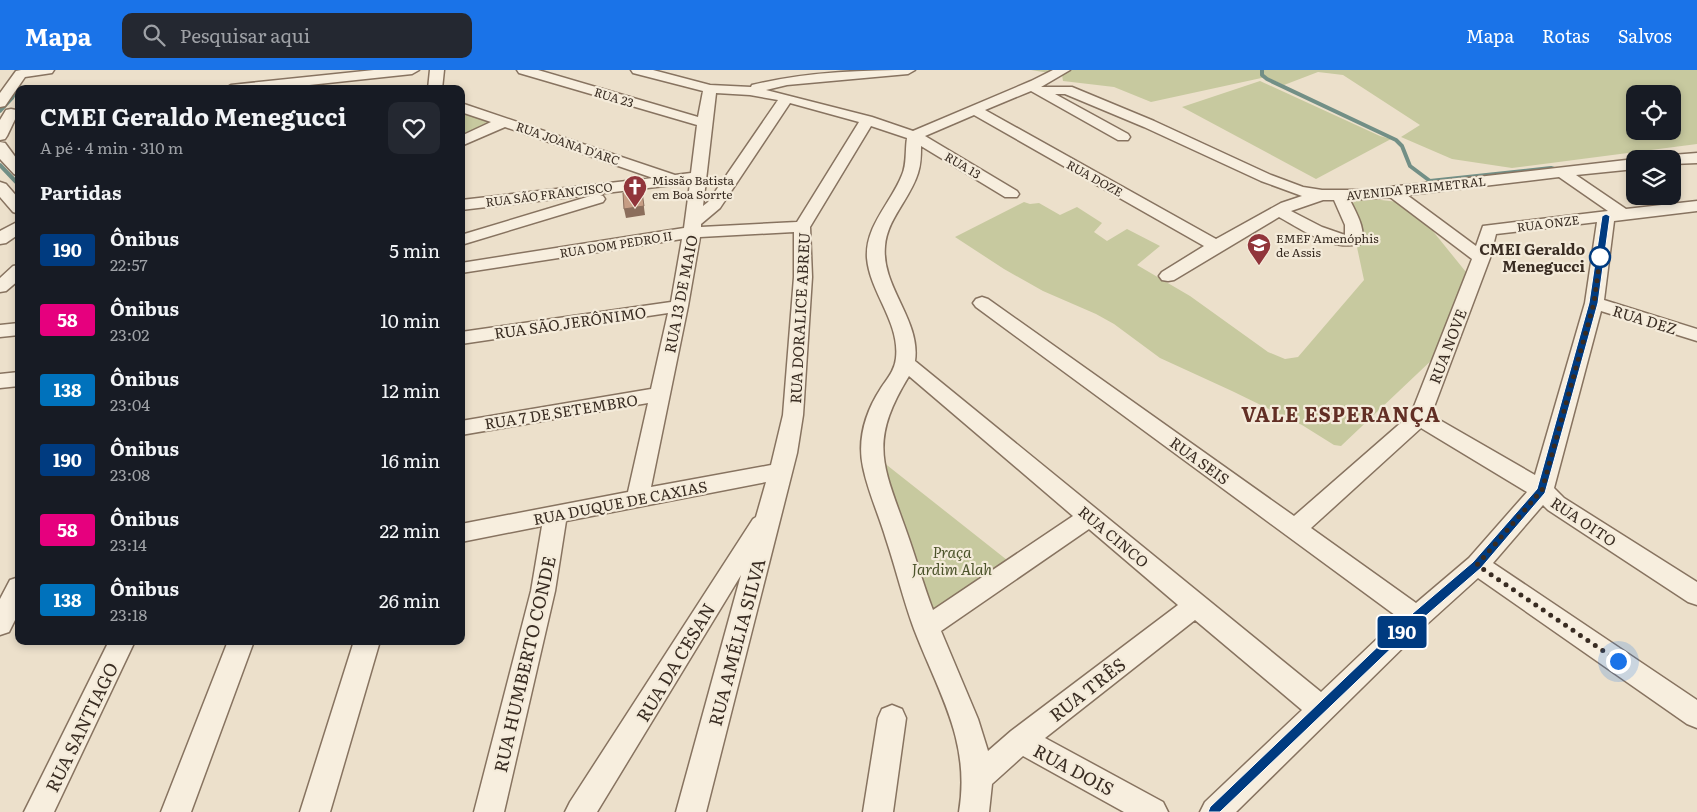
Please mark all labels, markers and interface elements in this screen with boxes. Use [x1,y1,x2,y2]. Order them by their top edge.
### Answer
search box [122,13,472,58]
text: Mapa [25,18,92,53]
icon: search [140,21,168,49]
text: Pesquisar aqui [180,21,310,49]
text: Mapa [1466,22,1514,49]
text: Rotas [1542,22,1590,49]
text: Salvos [1618,22,1672,49]
street label: RUA 23 [592,82,636,112]
map controls [1626,85,1681,205]
button: locate [1626,85,1681,140]
text: CMEI Geraldo Menegucci [40,98,346,133]
button: heart [388,102,440,154]
street label: RUA JOANA D'ARC [514,117,622,169]
text: A pé · 4 min · 310 m [40,135,183,159]
street label: RUA 13 [941,147,985,183]
button: layers [1626,150,1681,205]
street label: RUA DOZE [1064,155,1127,201]
place label: Missão Batista em Boa Sorrte [652,171,734,203]
street label: AVENIDA PERIMETRAL [1345,172,1487,204]
church icon: Missão Batista em Boa Sorrte [622,174,648,208]
street label: RUA SÃO FRANCISCO [485,177,613,211]
text: Partidas [40,178,121,206]
street label: RUA ONZE [1516,210,1581,236]
text: Ônibus [110,224,179,252]
street label: RUA DOM PEDRO II [558,226,674,262]
place label: EMEF Amenóphis de Assis [1276,229,1379,261]
street label: RUA DORALICE ABREU [783,232,815,404]
school or university icon: EMEF Amenóphis de Assis [1246,232,1272,266]
street label: RUA 13 DE MAIO [657,233,703,355]
text: 190 [53,236,82,263]
text: 5 min [389,236,440,264]
place label: CMEI Geraldo Menegucci [1479,237,1586,277]
marker: CMEI Geraldo Menegucci [1589,246,1611,268]
text: 22:57 [110,252,148,276]
text: Ônibus [110,294,179,322]
street label: RUA DEZ [1610,298,1680,340]
street label: RUA SÃO JERÔNIMO [492,300,648,344]
street label: RUA NOVE [1422,305,1472,387]
text: 58 [57,306,78,333]
text: 10 min [380,306,440,334]
text: 23:02 [110,322,149,346]
text: Ônibus [110,364,179,392]
text: 138 [53,376,82,403]
text: 12 min [381,376,440,404]
street label: RUA 7 DE SETEMBRO [483,388,639,434]
text: 23:04 [110,392,150,416]
district label: VALE ESPERANÇA [1241,398,1441,428]
street label: RUA SEIS [1165,431,1235,489]
text: Ônibus [110,434,179,462]
text: 190 [53,446,82,473]
text: 16 min [381,446,440,474]
text: 23:08 [110,462,150,486]
street label: RUA DUQUE DE CAXIAS [531,474,709,530]
street label: RUA OITO [1547,491,1621,551]
street label: RUA CINCO [1074,500,1154,572]
text: Ônibus [110,504,179,532]
text: 58 [57,516,78,543]
text: 22 min [380,516,440,544]
text: 23:14 [110,532,147,556]
park label: Praça Jardim Alah [912,540,992,580]
street label: RUA HUMBERTO CONDE [486,553,562,775]
street label: RUA AMÉLIA SILVA [701,555,771,729]
text: Ônibus [110,574,179,602]
text: 138 [53,586,82,613]
text: 26 min [379,586,440,614]
street label: RUA DA CESAN [629,597,721,727]
text: 23:18 [110,602,147,626]
line badge: 190 [1373,616,1431,648]
text: 190 [1388,618,1416,645]
your location [1606,649,1631,674]
street label: RUA TRÊS [1043,650,1131,728]
street label: RUA SANTIAGO [38,658,124,796]
street label: RUA DOIS [1029,737,1119,801]

